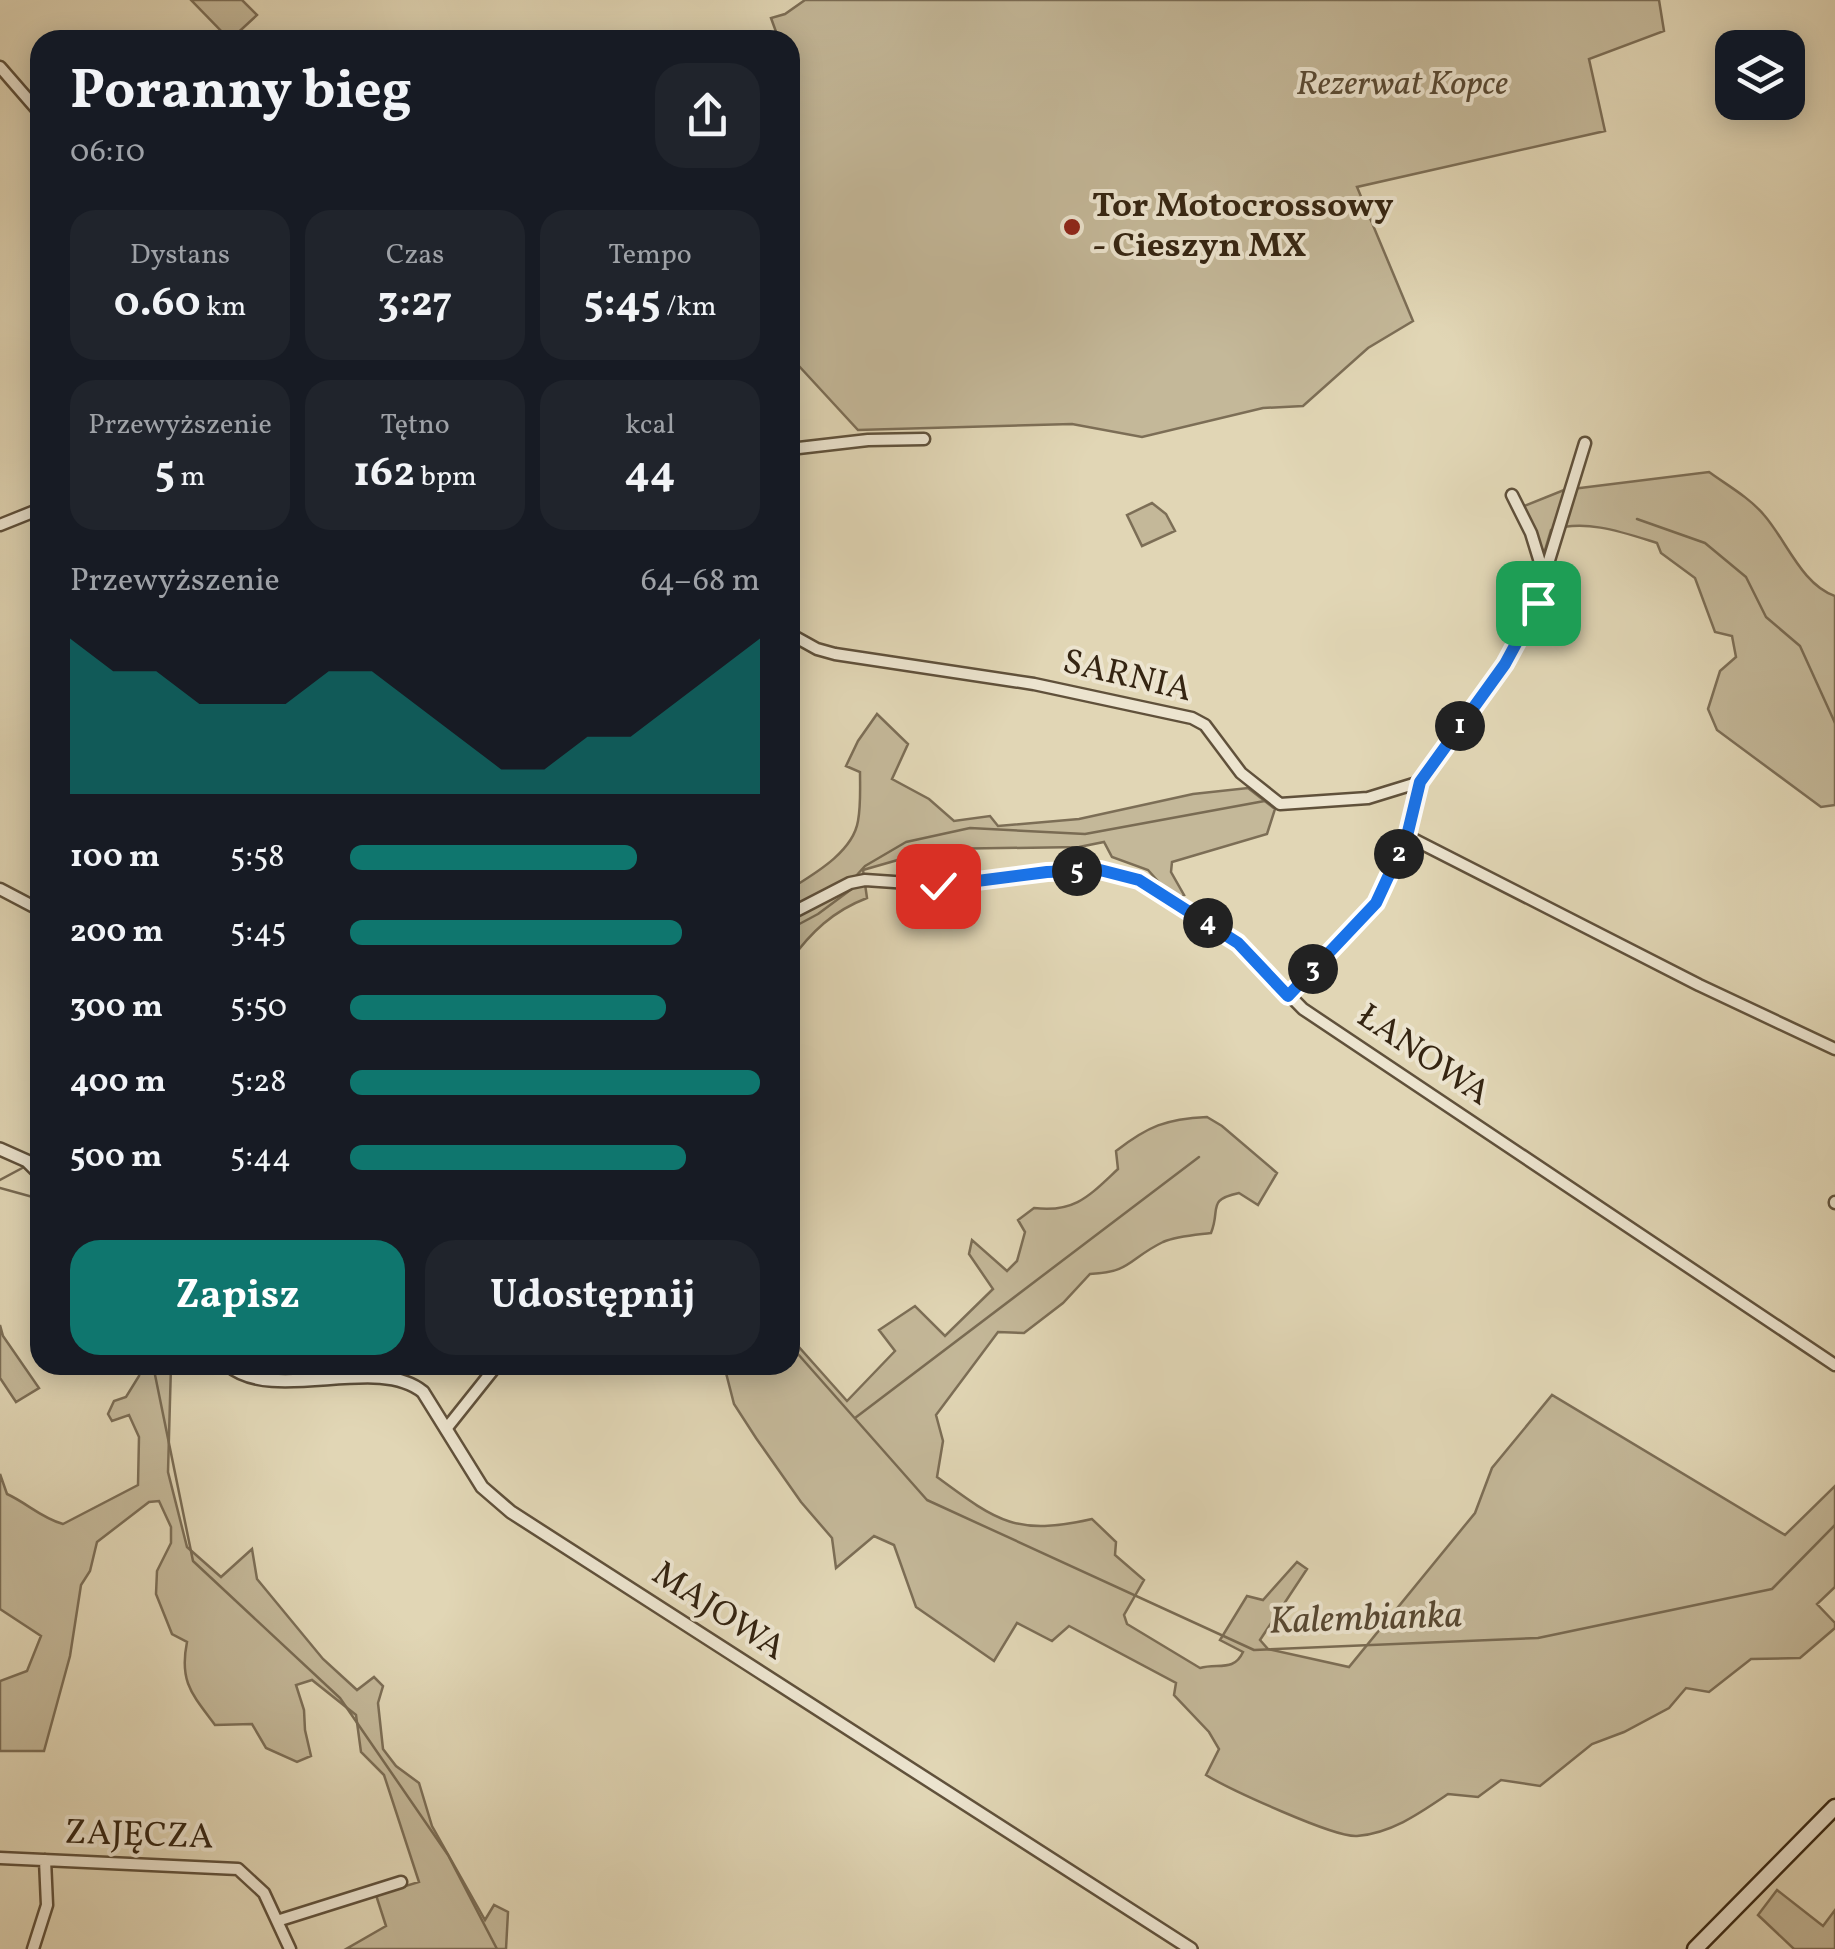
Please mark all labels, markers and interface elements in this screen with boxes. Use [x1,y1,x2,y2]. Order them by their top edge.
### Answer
map controls [1715,30,1805,120]
button: layers [1715,30,1805,120]
text: Poranny bieg [70,55,412,131]
park label: Rezerwat Kopce [1296,61,1508,109]
button: share [655,63,760,168]
text: 06:10 [70,131,145,175]
place label: Tor Motocrossowy - Cieszyn MX [1092,183,1394,271]
marker: Tor Motocrossowy - Cieszyn MX [1061,216,1083,238]
text: Dystans [130,236,230,275]
text: Czas [386,236,444,275]
text: Tempo [608,236,692,275]
text: 0.60 [114,275,201,334]
text: 3:27 [378,275,452,334]
text: 5:45 [583,275,661,334]
text: km [201,288,246,327]
text: /km [661,288,717,327]
text: Przewyższenie [88,406,272,445]
text: Tętno [380,406,450,445]
text: kcal [625,406,675,445]
text: 5 [155,445,175,504]
text: 162 [353,445,415,504]
text: 44 [625,445,675,504]
text: m [175,458,205,497]
text: bpm [415,458,477,497]
text: Przewyższenie [70,560,280,604]
text: 64–68 m [641,560,760,604]
pin [1496,561,1581,646]
icon: arrive [1511,576,1566,631]
street label: SARNIA [1058,639,1196,715]
pin: 1 [1435,701,1485,751]
text: 1 [1454,706,1466,745]
pin: 2 [1374,829,1424,879]
text: 2 [1392,834,1406,873]
text: 100 m [70,836,160,880]
text: 5:58 [230,836,285,880]
pin [896,844,981,929]
pin: 5 [1052,846,1102,896]
text: 5 [1070,851,1084,890]
icon: check [911,859,966,914]
pin: 4 [1183,898,1233,948]
text: 4 [1200,903,1216,942]
text: 200 m [70,911,164,955]
text: 5:45 [230,911,286,955]
pin: 3 [1288,944,1338,994]
text: 3 [1306,949,1320,988]
text: 300 m [70,986,163,1030]
text: 5:50 [230,986,287,1030]
street label: ŁANOWA [1347,994,1499,1118]
text: 400 m [70,1061,166,1105]
text: 5:28 [230,1061,286,1105]
text: 500 m [70,1136,162,1180]
text: 5:44 [230,1136,291,1180]
button: Zapisz [70,1240,405,1355]
button: Udostępnij [425,1240,760,1355]
street label: MAJOWA [642,1551,794,1673]
water label: Kalembianka [1268,1590,1464,1650]
street label: ZAJĘCZA [64,1809,214,1863]

